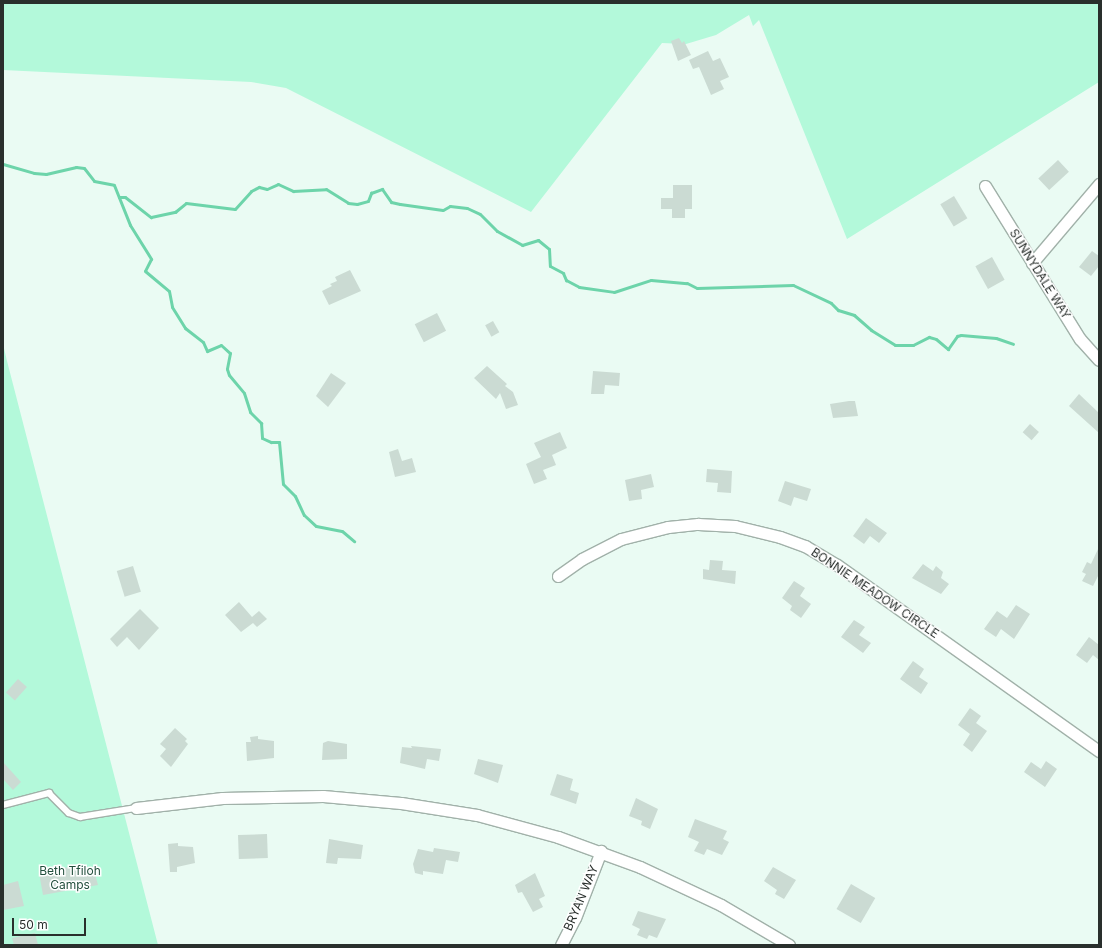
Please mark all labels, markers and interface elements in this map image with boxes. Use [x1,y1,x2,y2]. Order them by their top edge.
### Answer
street label: SUNNYDALE WAY [1006,226,1074,322]
street label: BONNIE MEADOW CIRCLE [808,545,942,641]
street label: BRYAN WAY [561,863,601,933]
park label: Beth Tfiloh Camps [39,864,101,892]
scale bar [14,910,88,936]
text: 50 m [19,917,48,932]

